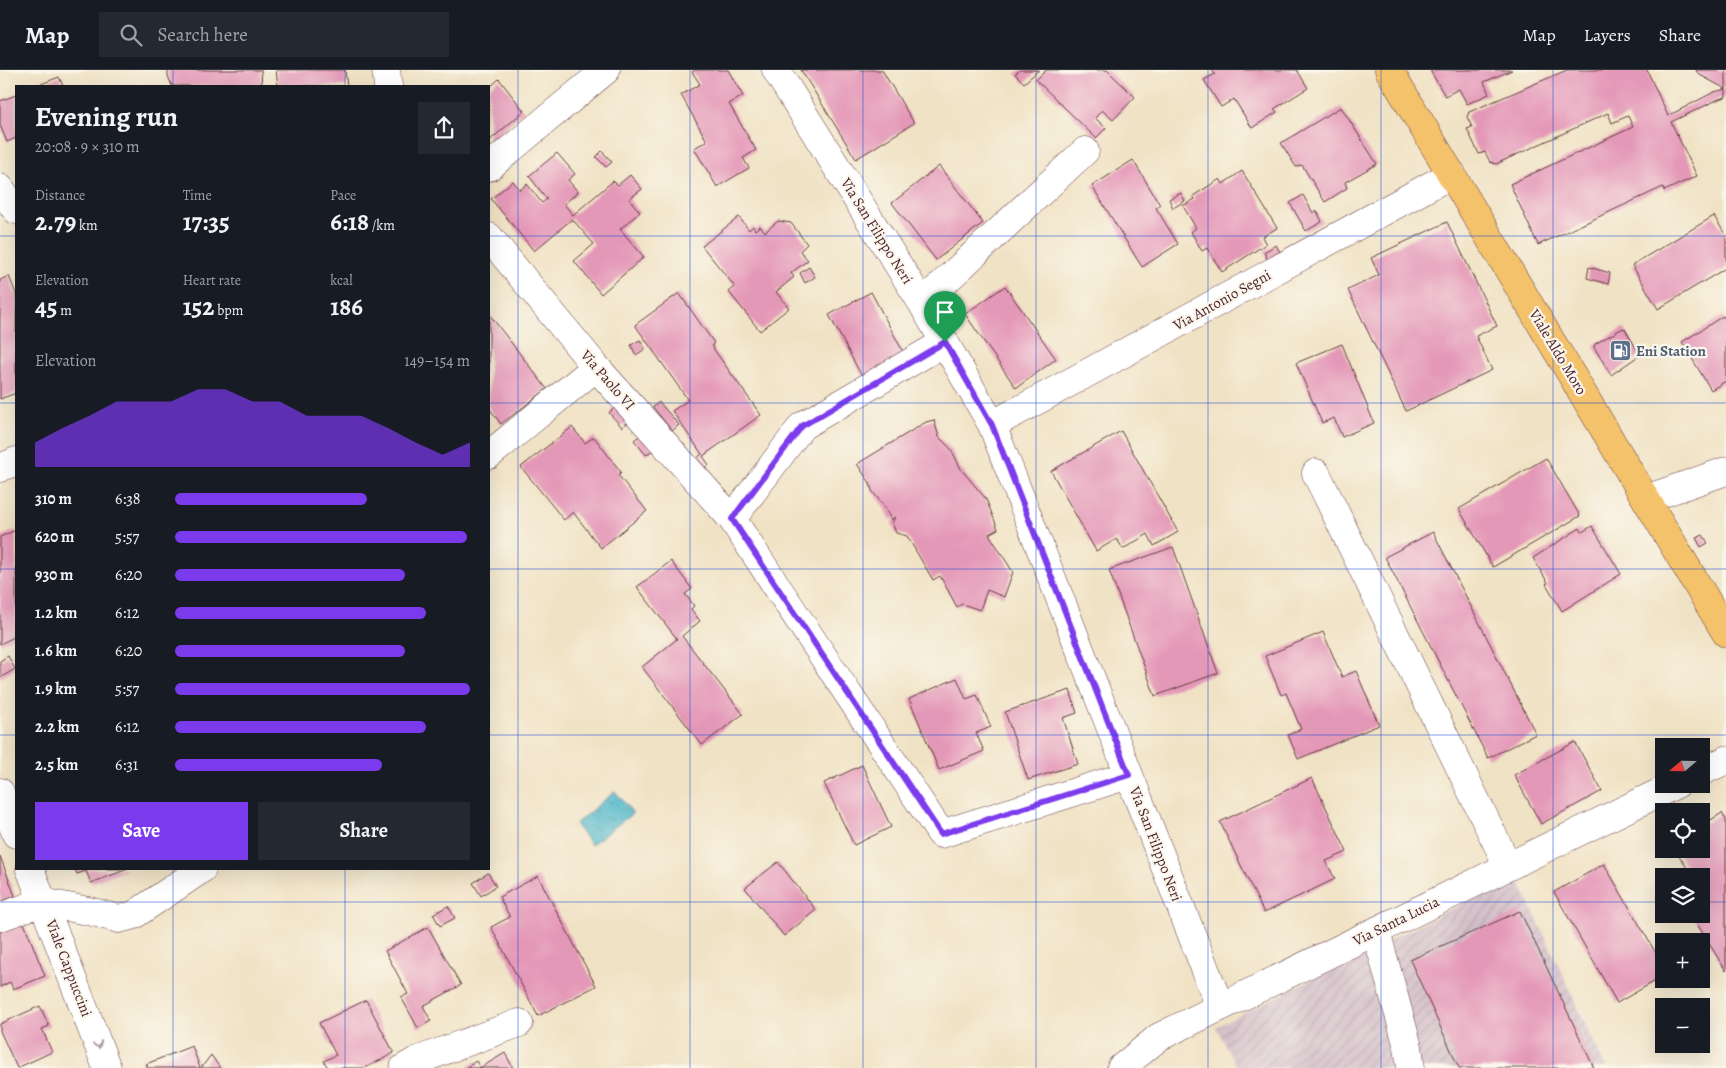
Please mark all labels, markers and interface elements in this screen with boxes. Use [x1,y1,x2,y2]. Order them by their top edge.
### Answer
search box [99,12,449,57]
text: Map [25,19,69,51]
icon: search [117,21,145,49]
text: Search here [157,22,248,48]
text: Map [1523,23,1556,47]
text: Layers [1584,23,1631,47]
text: Share [1659,23,1701,47]
text: Evening run [35,98,178,136]
button: share [418,102,470,154]
text: 20:08 · 9 × 310 m [35,136,140,158]
street label: Via San Filippo Neri [836,173,918,288]
text: Distance [35,186,85,205]
text: Time [183,186,212,205]
text: Pace [330,186,356,205]
text: 2.79 [35,205,76,239]
text: 17:35 [183,205,230,239]
text: 6:18 [330,205,369,239]
text: km [76,216,98,235]
text: /km [369,216,395,235]
street label: Via Antonio Segni [1169,265,1274,336]
text: Elevation [35,271,89,290]
text: Heart rate [183,271,241,290]
text: kcal [330,271,353,290]
text: 45 [35,290,57,324]
text: 152 [183,290,214,324]
text: 186 [330,290,363,324]
pin [924,291,966,342]
icon: arrive [931,298,959,326]
text: m [57,301,72,320]
text: bpm [214,301,243,320]
street label: Viale Aldo Moro [1524,305,1591,399]
fuel station icon: Eni Station [1608,339,1632,363]
place label: Eni Station [1636,341,1706,361]
street label: Via Paolo VI [576,345,640,414]
text: Elevation [35,350,96,372]
text: 149–154 m [404,350,470,372]
text: 310 m [35,488,72,510]
text: 6:38 [115,488,141,510]
text: 620 m [35,526,74,548]
text: 5:57 [115,526,139,548]
text: 930 m [35,564,74,586]
text: 6:20 [115,564,142,586]
text: 1.2 km [35,602,77,624]
text: 6:12 [115,602,139,624]
text: 1.6 km [35,640,77,662]
text: 6:20 [115,640,142,662]
text: 1.9 km [35,678,77,700]
text: 5:57 [115,678,139,700]
text: 2.2 km [35,716,79,738]
text: 6:12 [115,716,139,738]
north arrow [1655,738,1710,792]
map controls [1655,738,1710,1053]
text: 2.5 km [35,754,78,776]
text: 6:31 [115,754,138,776]
street label: Via San Filippo Neri [1125,783,1187,904]
button: Save [35,802,248,860]
button: Share [258,802,470,860]
button: locate [1655,803,1710,858]
button: layers [1655,868,1710,923]
street label: Via Santa Lucia [1349,891,1443,951]
street label: Viale Cappuccini [41,916,97,1019]
button: + [1655,933,1710,988]
button: − [1655,998,1710,1053]
one-way arrow [92,1040,102,1048]

